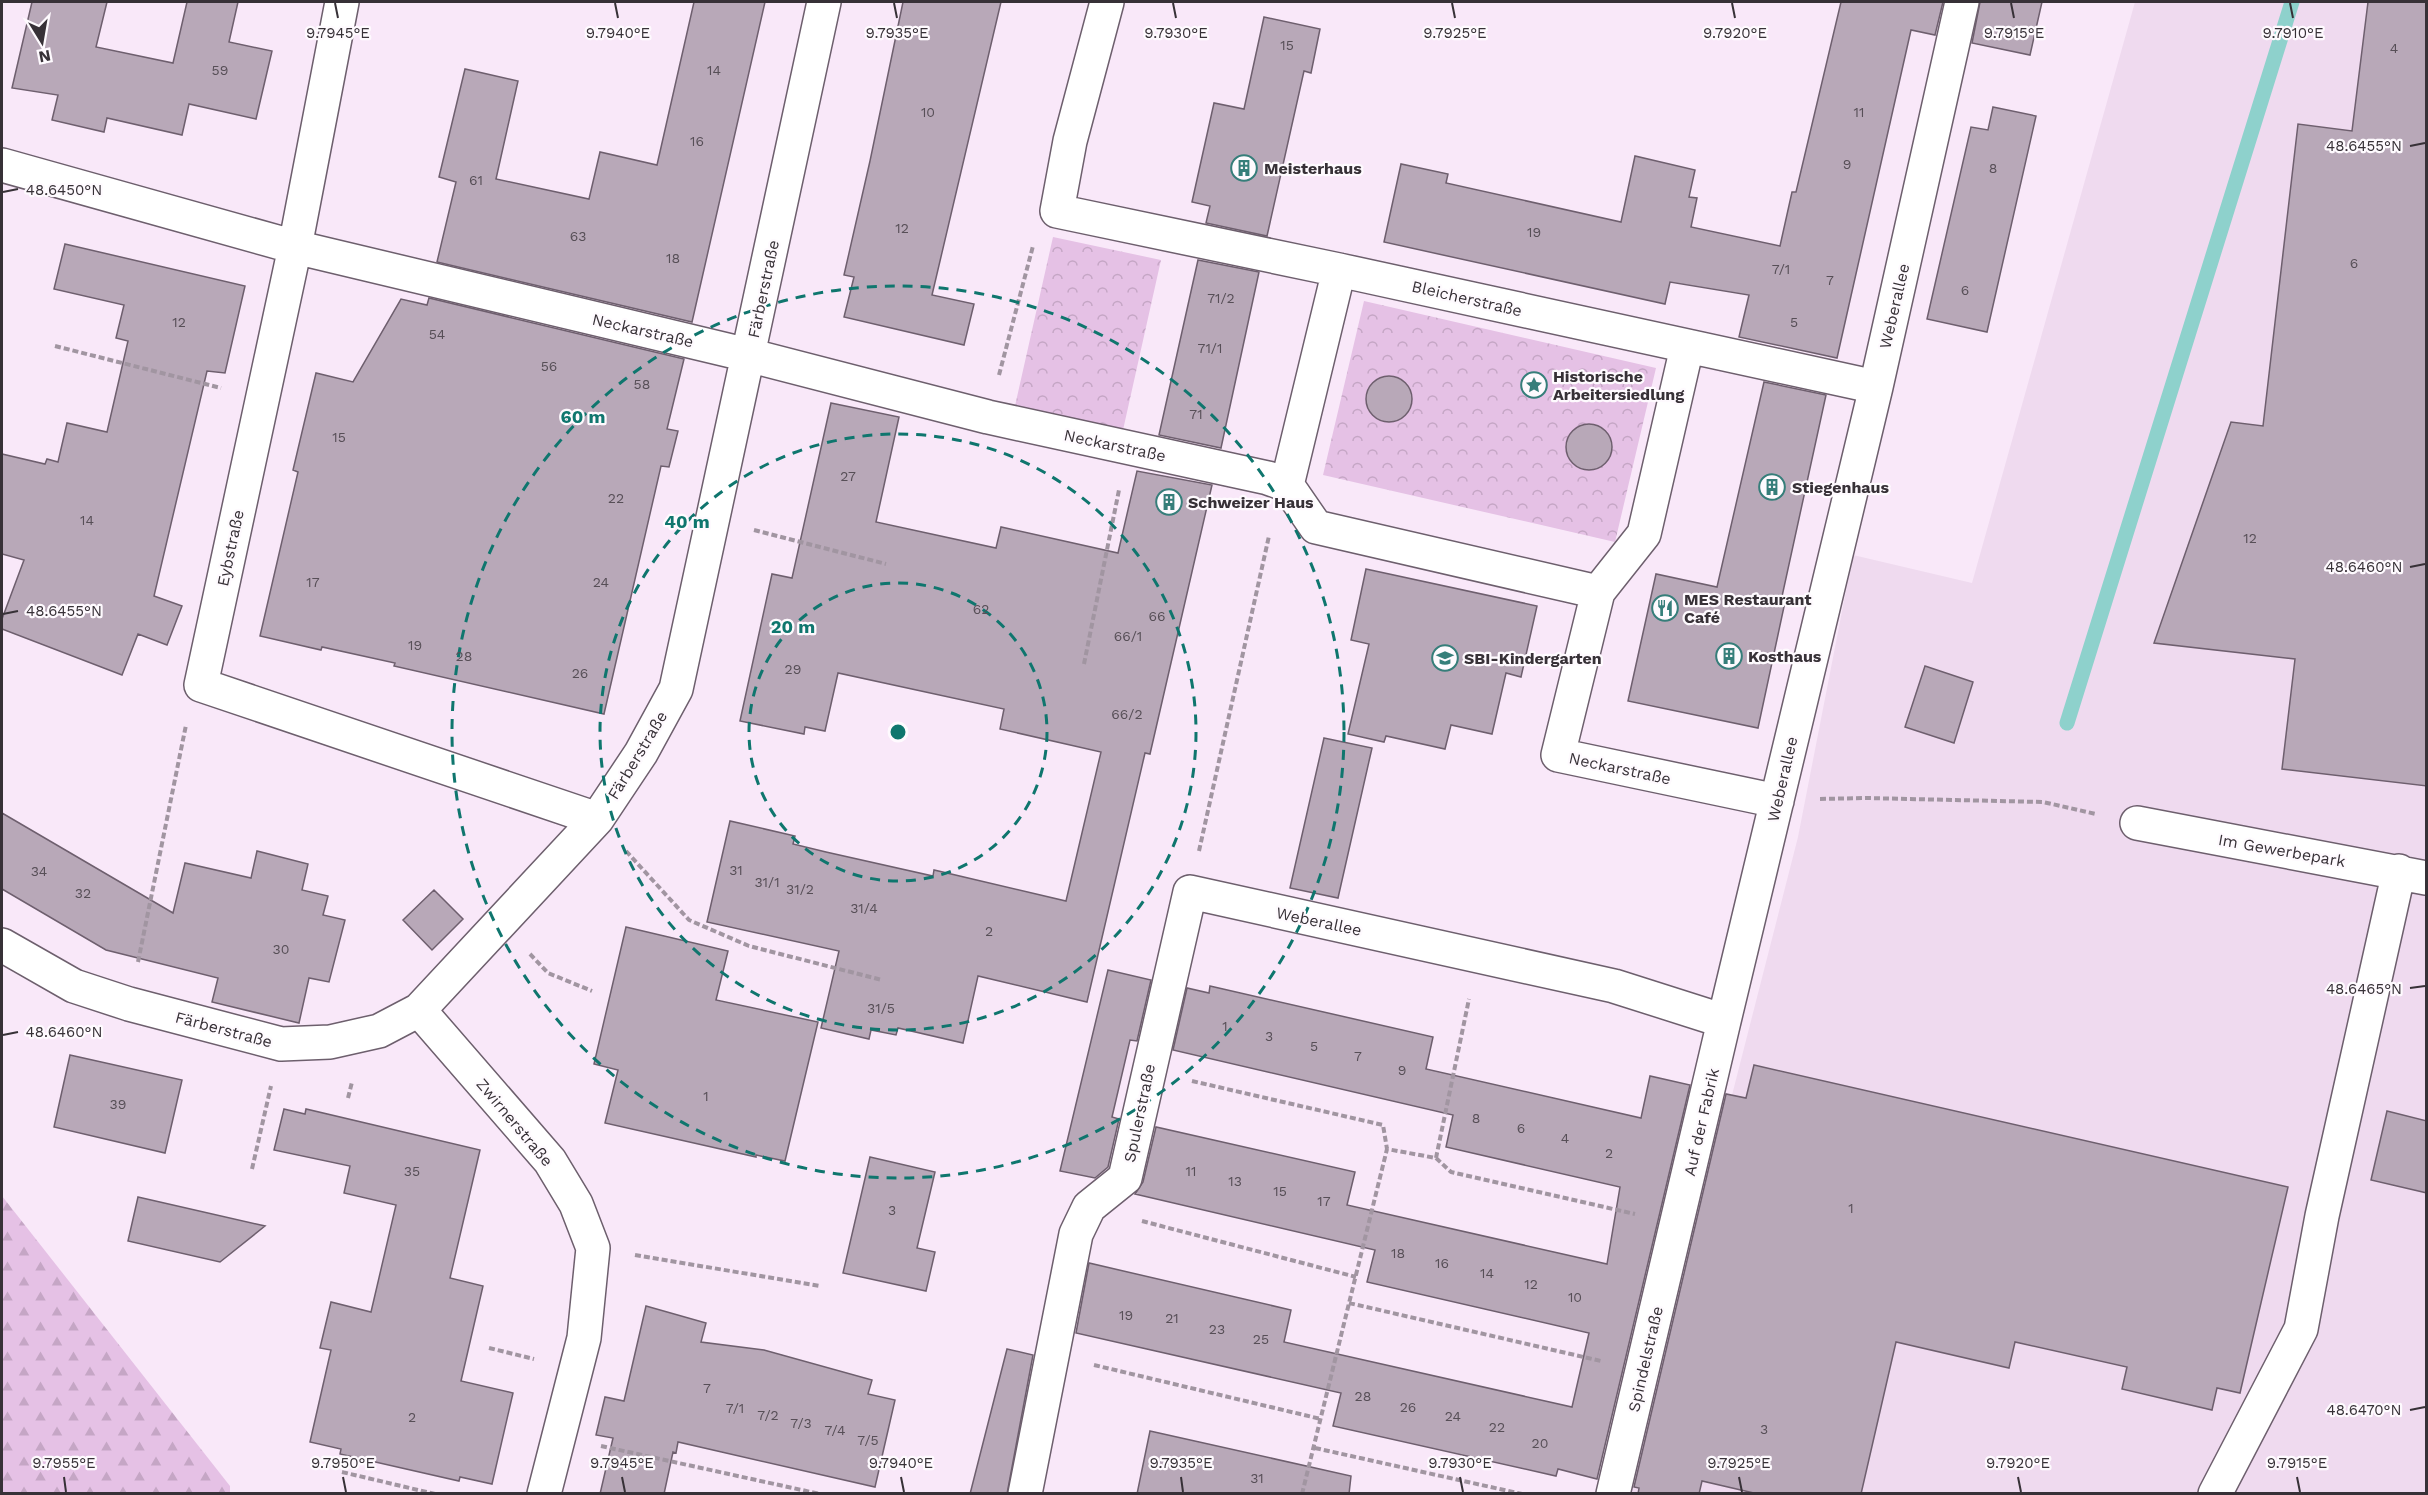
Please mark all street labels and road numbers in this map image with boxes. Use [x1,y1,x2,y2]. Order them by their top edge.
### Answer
street label: Färberstraße [744,238,783,340]
street label: Weberallee [1875,262,1914,351]
street label: Bleicherstraße [1410,277,1524,320]
street label: Neckarstraße [590,310,695,351]
street label: Neckarstraße [1062,425,1168,466]
street label: Eybstraße [213,508,248,588]
street label: Färberstraße [604,708,671,803]
street label: Weberallee [1763,735,1802,824]
street label: Neckarstraße [1567,748,1673,789]
street label: Im Gewerbepark [2217,830,2347,871]
street label: Weberallee [1274,903,1363,940]
street label: Färberstraße [173,1007,274,1052]
street label: Spulerstraße [1120,1062,1159,1164]
street label: Auf der Fabrik [1680,1066,1723,1178]
street label: Zwirnerstraße [472,1075,557,1170]
street label: Spindelstraße [1624,1304,1667,1414]

